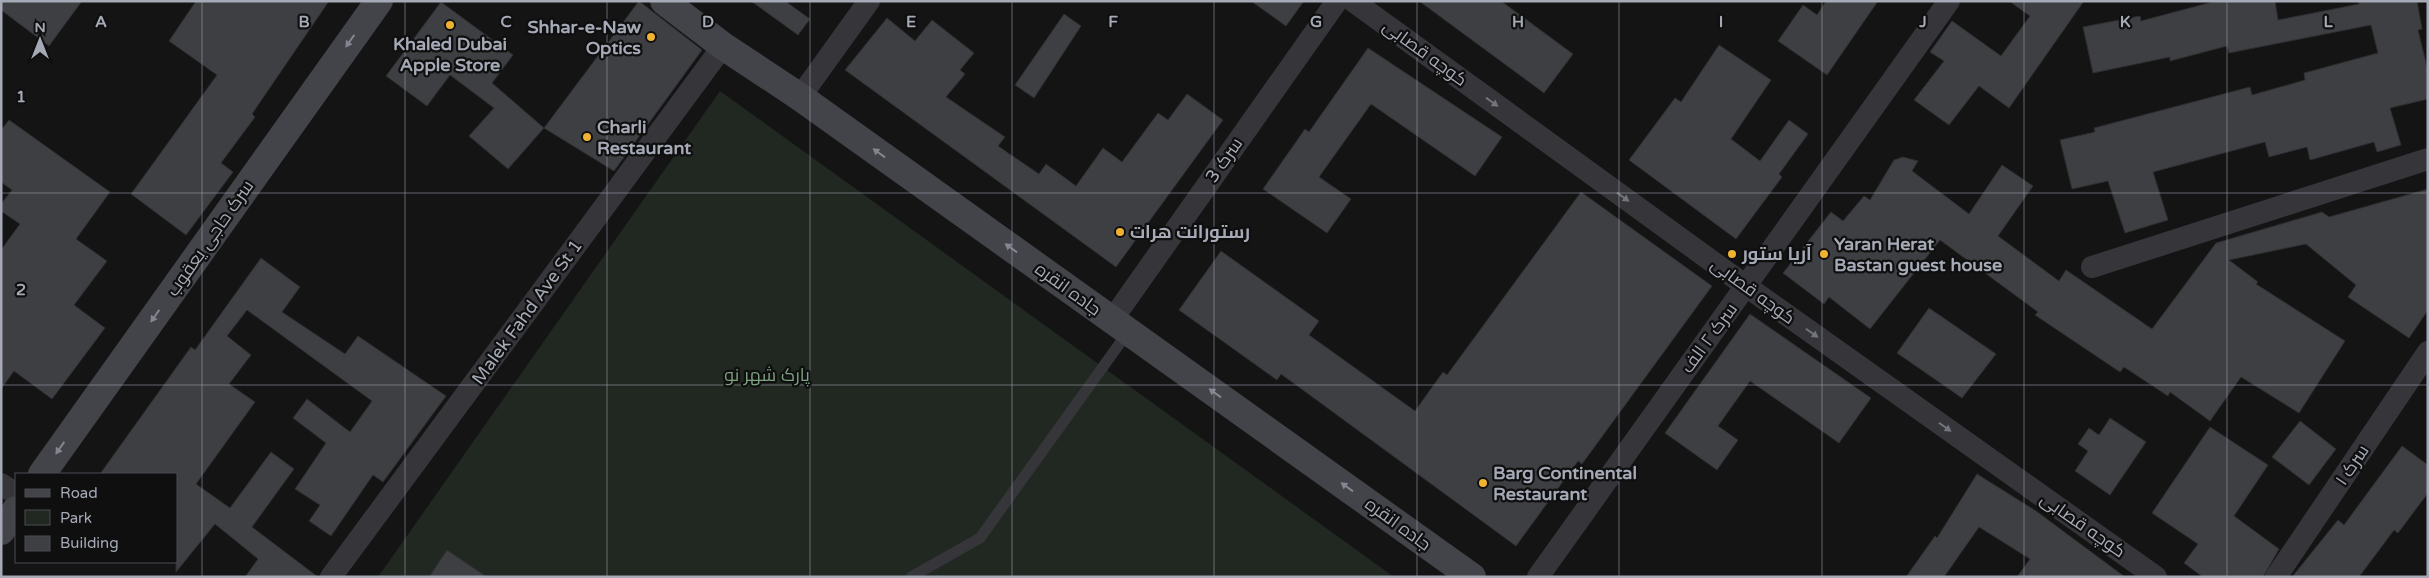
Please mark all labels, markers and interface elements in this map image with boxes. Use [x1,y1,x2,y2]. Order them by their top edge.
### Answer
text: A [95,12,107,32]
text: B [298,12,310,32]
text: C [500,12,512,32]
text: D [702,12,714,32]
text: E [906,12,916,32]
text: F [1108,12,1118,32]
text: G [1310,12,1322,32]
text: H [1512,12,1524,32]
text: I [1719,12,1723,32]
text: J [1918,12,1927,32]
text: K [2120,12,2131,32]
text: L [2323,12,2333,32]
north arrow [15,15,65,65]
street label: کوچه قصابی [1378,15,1472,92]
place label: Shhar-e-Naw Optics [528,16,642,59]
text: N [34,19,46,36]
marker: Khaled Dubai Apple Store [444,19,456,31]
marker: Shhar-e-Naw Optics [645,31,657,43]
place label: Khaled Dubai Apple Store [393,33,507,76]
one-way arrow [345,34,356,47]
text: 1 [16,87,26,107]
one-way arrow [1485,97,1499,107]
place label: Charli Restaurant [597,116,691,159]
marker: Charli Restaurant [581,131,593,143]
street label: سرک 3 [1201,133,1247,187]
one-way arrow [872,148,886,158]
street label: سرک حاجی یعقوب [162,176,258,300]
one-way arrow [1616,192,1630,202]
place label: رستورانت هرات [1130,221,1250,243]
marker: رستورانت هرات [1114,226,1126,238]
place label: Yaran Herat Bastan guest house [1834,233,2002,276]
street label: Malek Fahd Ave St 1 [467,235,587,389]
one-way arrow [1004,243,1018,253]
place label: آریا ستور [1741,243,1812,265]
marker: آریا ستور [1726,248,1738,260]
marker: Yaran Herat Bastan guest house [1818,248,1830,260]
street label: کوچه قصابی [1706,253,1800,330]
street label: جاده انقره [1031,258,1105,320]
text: 2 [16,280,26,300]
street label: سرک ۲ الف [1676,298,1742,378]
one-way arrow [150,309,160,323]
one-way arrow [1805,328,1819,338]
park label: پارک شهر نو [724,364,810,387]
one-way arrow [1208,388,1221,398]
one-way arrow [1938,422,1951,432]
street label: سرک ۱ [2330,440,2374,490]
one-way arrow [55,441,65,455]
place label: Barg Continental Restaurant [1493,462,1637,505]
legend [15,473,178,563]
marker: Barg Continental Restaurant [1477,477,1489,489]
one-way arrow [1341,482,1354,493]
text: Road [60,484,98,502]
street label: کوچه قصابی [2036,488,2130,563]
street label: جاده انقره [1361,493,1435,555]
text: Park [60,509,92,527]
text: Building [60,534,119,552]

